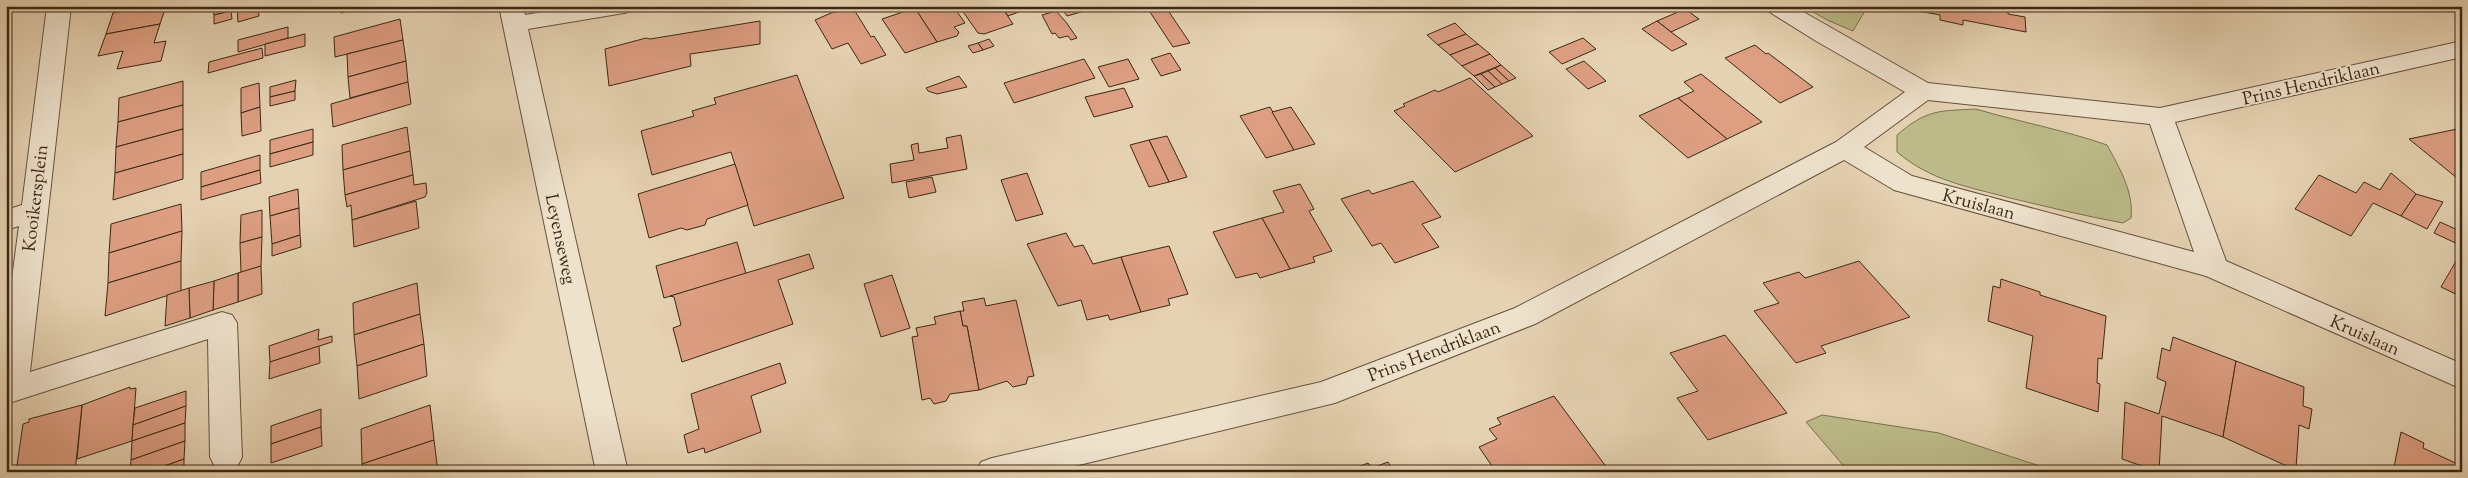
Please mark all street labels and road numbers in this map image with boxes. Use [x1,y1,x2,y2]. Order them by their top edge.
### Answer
street label: Prins Hendriklaan [2240,56,2383,113]
street label: Kooikersplein [18,143,56,253]
street label: Kruislaan [1939,184,2018,228]
street label: Leyenseweg [537,192,581,287]
street label: Kruislaan [2325,310,2404,364]
street label: Prins Hendriklaan [1365,315,1505,390]

